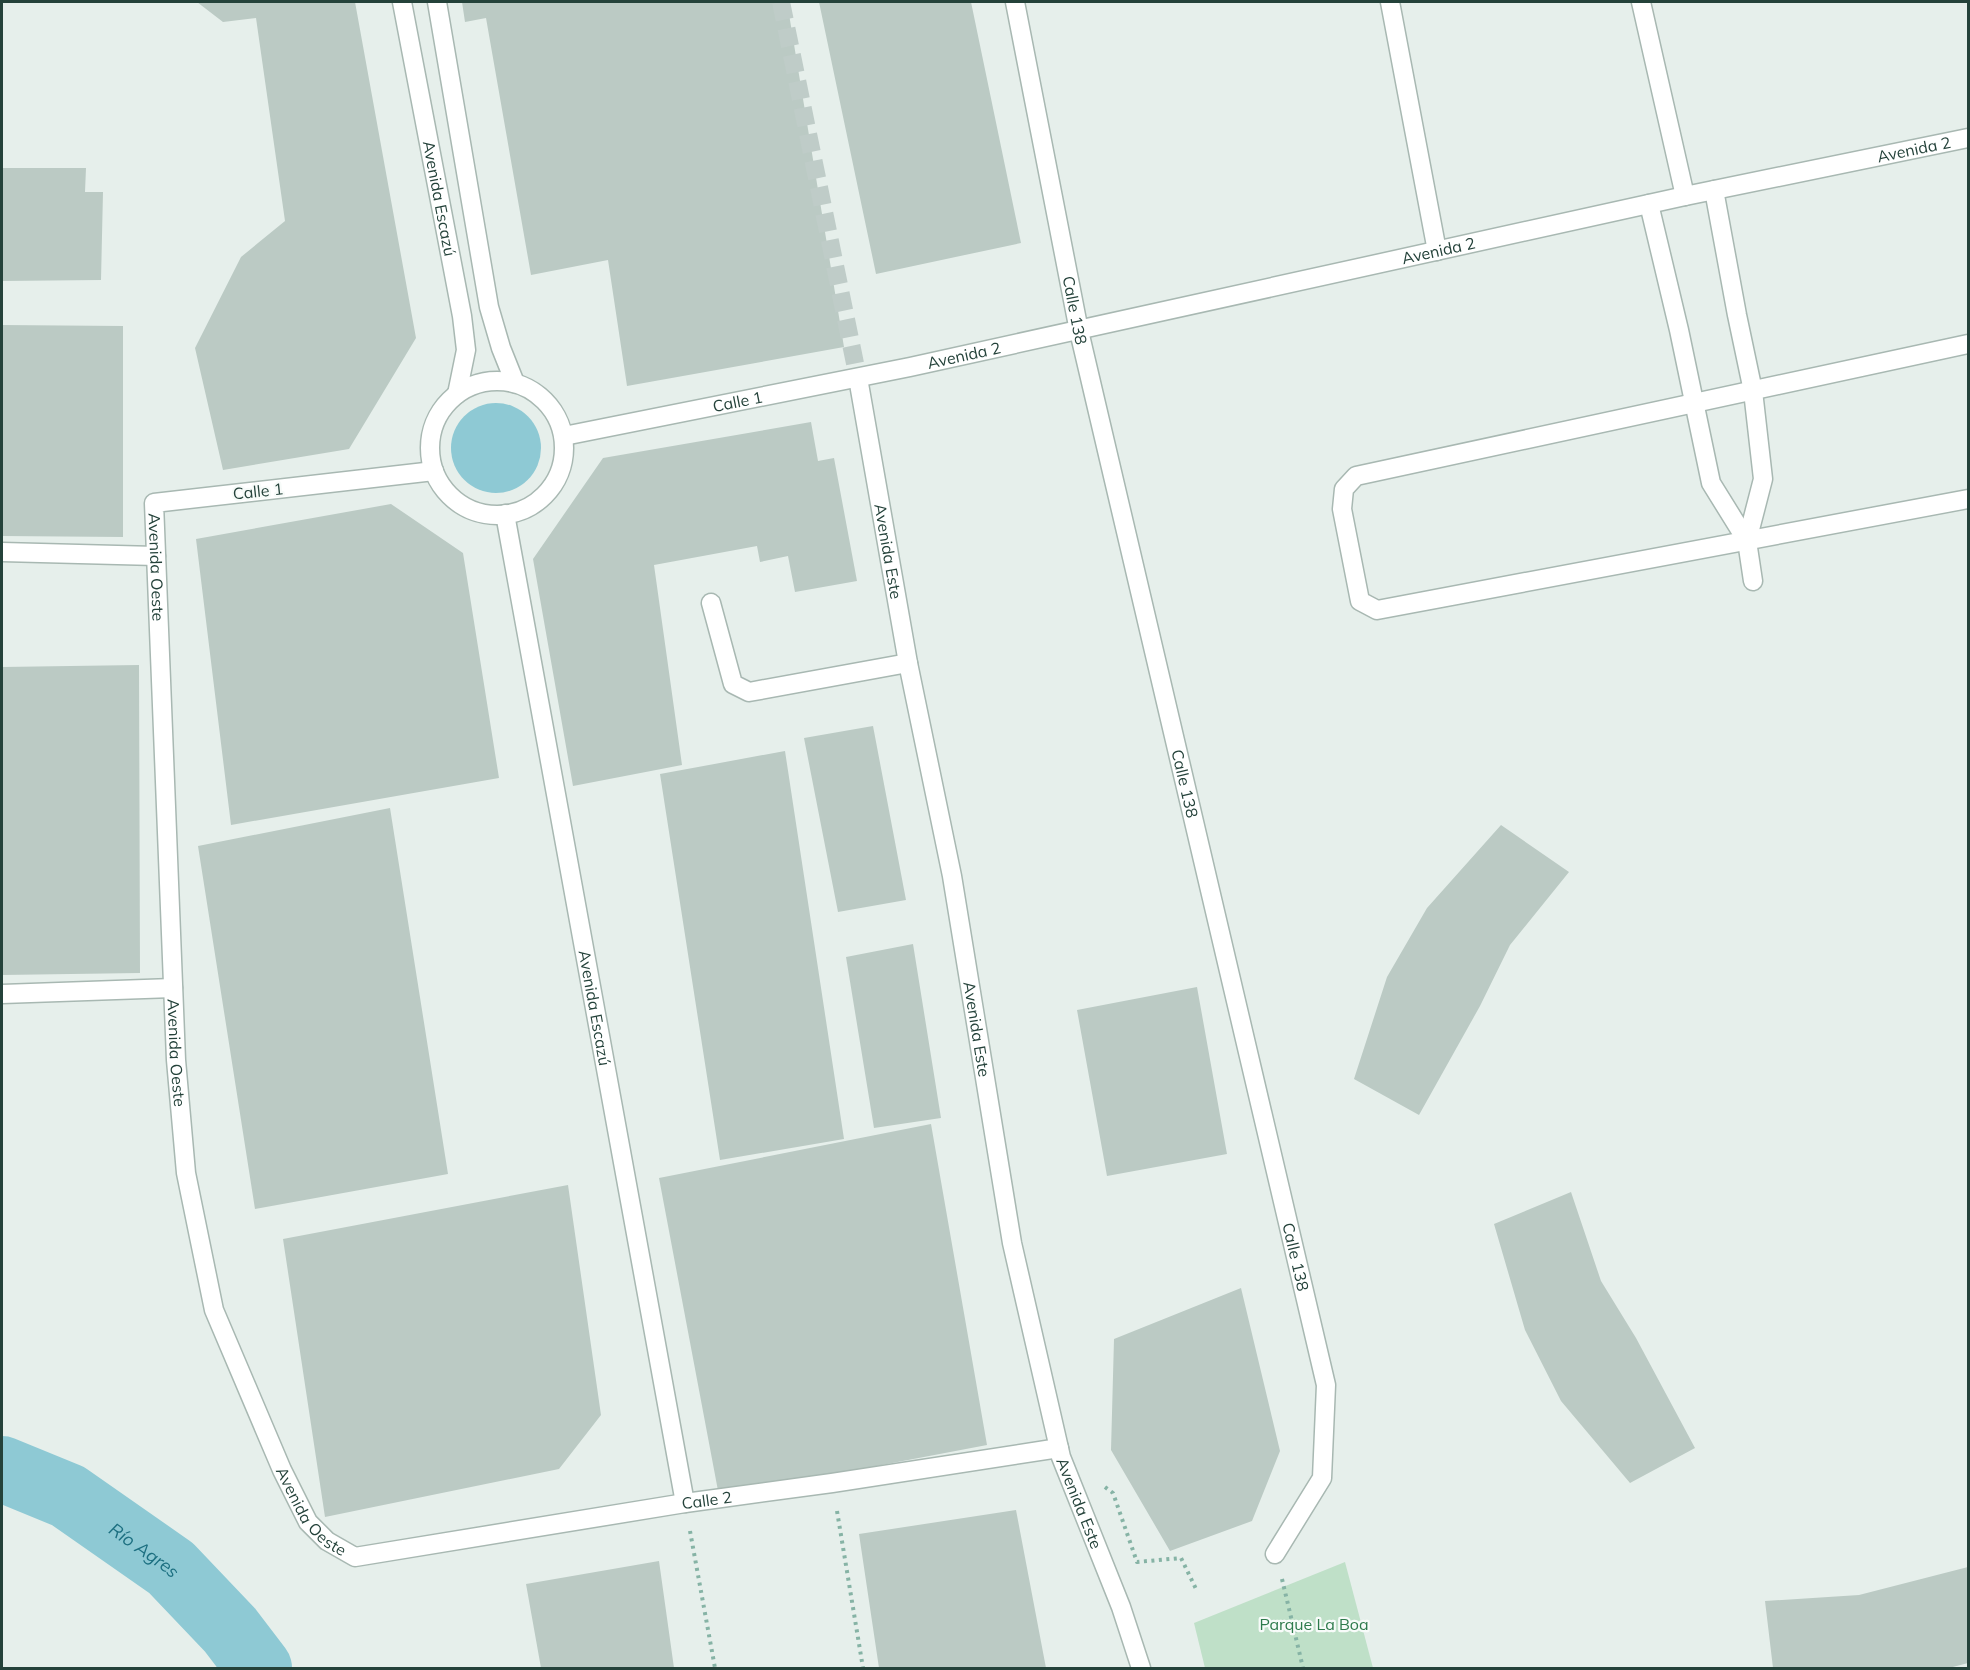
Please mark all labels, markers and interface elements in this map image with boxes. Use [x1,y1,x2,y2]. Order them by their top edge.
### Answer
street label: Avenida 2 [1875,132,1952,166]
street label: Avenida Escazú [419,139,460,258]
street label: Avenida 2 [1400,233,1477,268]
street label: Calle 138 [1058,274,1092,347]
street label: Avenida 2 [925,337,1003,373]
street label: Calle 1 [711,387,764,416]
street label: Calle 1 [232,478,284,504]
street label: Avenida Este [870,502,907,601]
street label: Avenida Oeste [144,513,169,622]
street label: Calle 138 [1167,747,1203,820]
street label: Avenida Escazú [575,948,615,1067]
street label: Avenida Este [959,980,995,1078]
street label: Avenida Oeste [164,998,190,1108]
street label: Calle 138 [1278,1221,1314,1293]
street label: Avenida Este [1052,1455,1107,1552]
street label: Avenida Oeste [272,1463,350,1560]
street label: Calle 2 [680,1487,733,1513]
water label: Río Agres [105,1517,185,1582]
park label: Parque La Boa [1259,1614,1369,1634]

